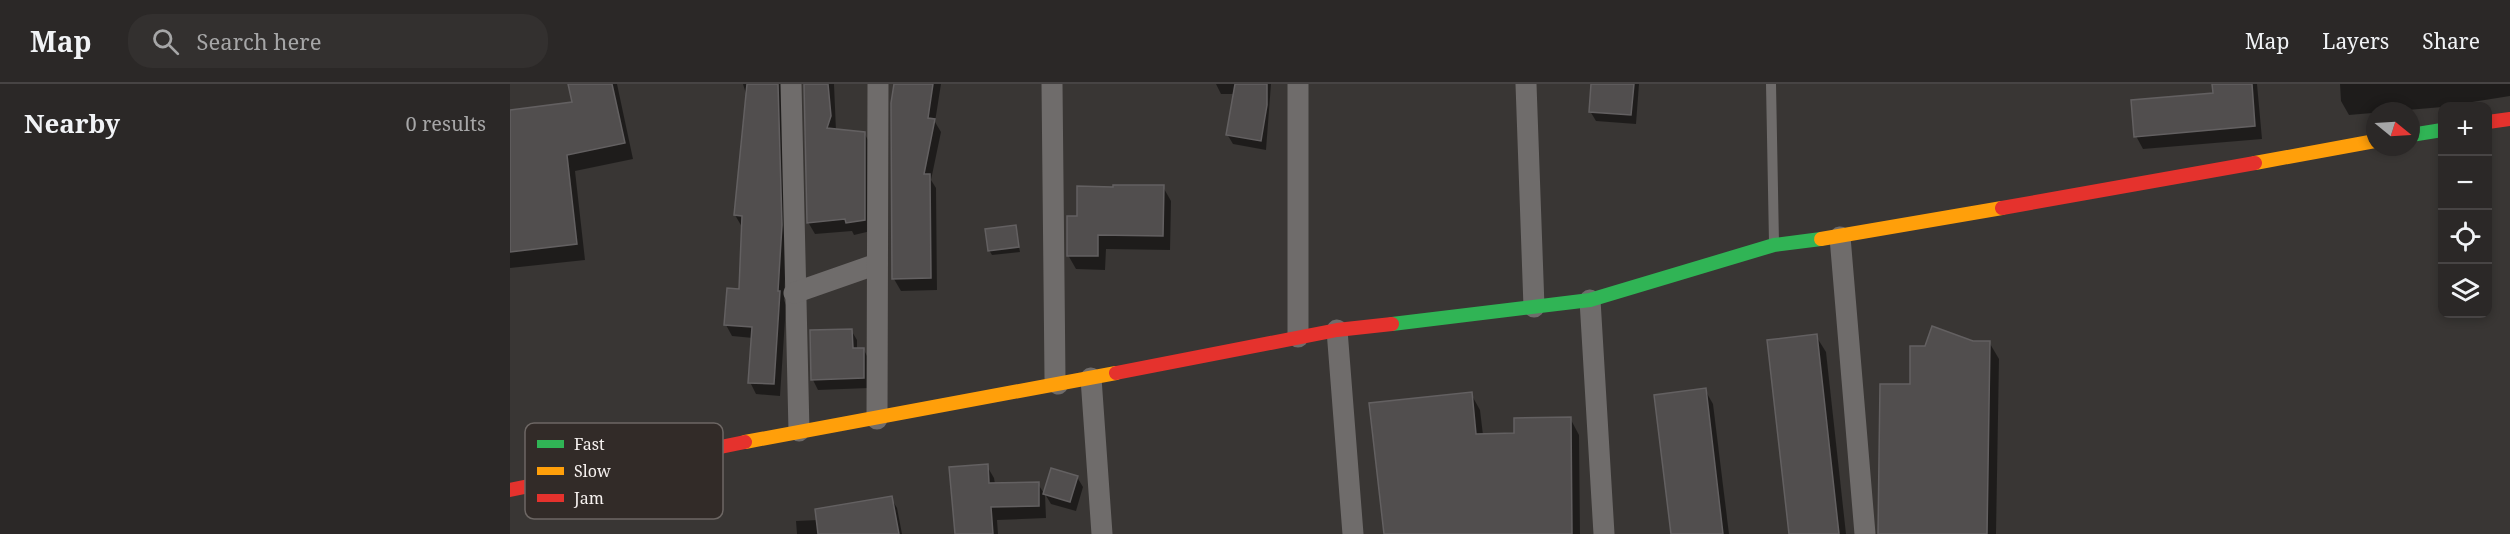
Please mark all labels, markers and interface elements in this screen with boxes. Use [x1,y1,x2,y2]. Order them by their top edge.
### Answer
search box [128,14,548,68]
text: Map [30,22,92,60]
icon: search [149,25,182,58]
text: Search here [197,26,321,56]
text: Map [2245,27,2289,55]
text: Layers [2322,27,2389,55]
text: Share [2422,27,2480,55]
north arrow [2366,102,2420,156]
map controls [2438,102,2492,318]
button: + [2438,102,2492,156]
text: Nearby [24,105,120,141]
text: 0 results [406,110,486,137]
button: − [2438,156,2492,210]
button: locate [2438,210,2492,264]
button: layers [2438,264,2492,318]
legend [525,423,723,519]
text: Fast [574,433,605,455]
text: Slow [574,460,611,482]
text: Jam [573,487,604,509]

